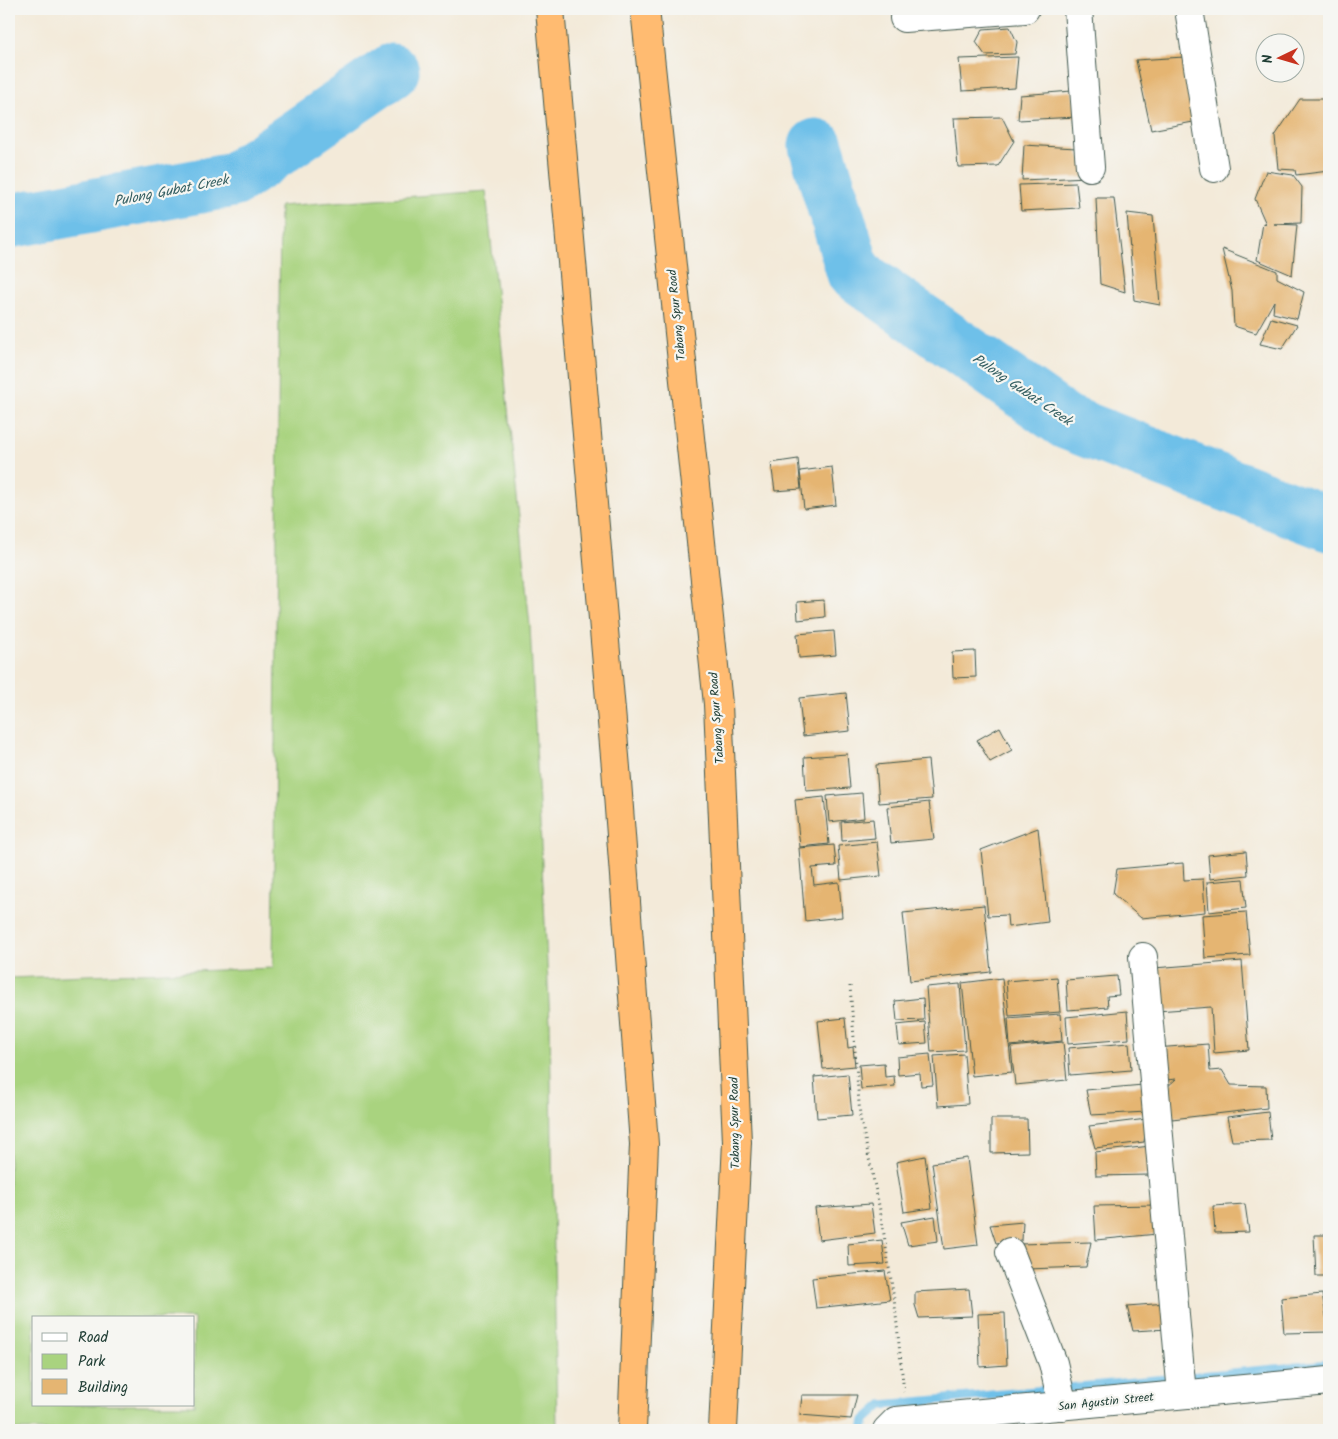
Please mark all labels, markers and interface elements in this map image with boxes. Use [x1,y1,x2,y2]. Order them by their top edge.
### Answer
north arrow [1256,32,1306,82]
text: N [1257,54,1279,64]
water label: Pulong Gubat Creek [112,169,233,213]
street label: Tabang Spur Road [663,267,691,362]
water label: Pulong Gubat Creek [968,348,1078,433]
street label: Tabang Spur Road [704,671,730,764]
street label: Tabang Spur Road [725,1076,745,1169]
legend [32,1316,195,1406]
text: Road [78,1326,109,1350]
text: Park [78,1350,106,1374]
text: Building [78,1376,128,1400]
street label: San Agustin Street [1057,1387,1155,1416]

